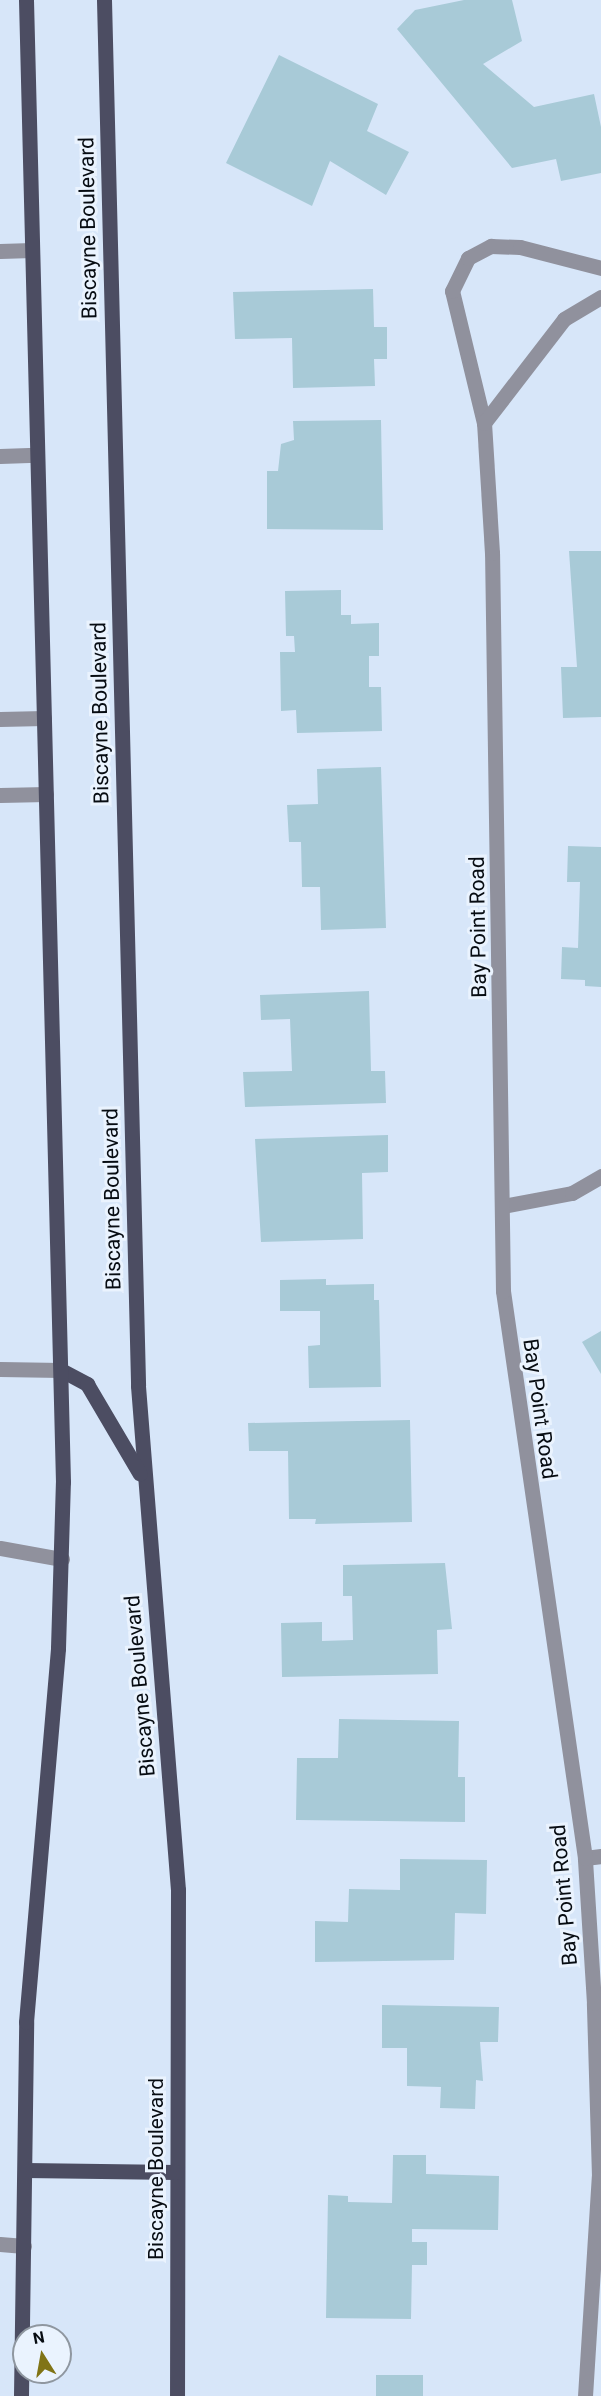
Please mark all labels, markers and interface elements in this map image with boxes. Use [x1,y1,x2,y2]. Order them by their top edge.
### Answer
street label: Biscayne Boulevard [74,137,102,319]
street label: Biscayne Boulevard [86,622,114,804]
street label: Bay Point Road [464,856,492,998]
street label: Biscayne Boulevard [98,1108,126,1290]
street label: Bay Point Road [518,1337,562,1481]
street label: Biscayne Boulevard [120,1594,160,1778]
street label: Bay Point Road [545,1823,583,1967]
street label: Biscayne Boulevard [143,2078,169,2260]
north arrow [12,2324,72,2384]
text: N [31,2327,46,2348]

